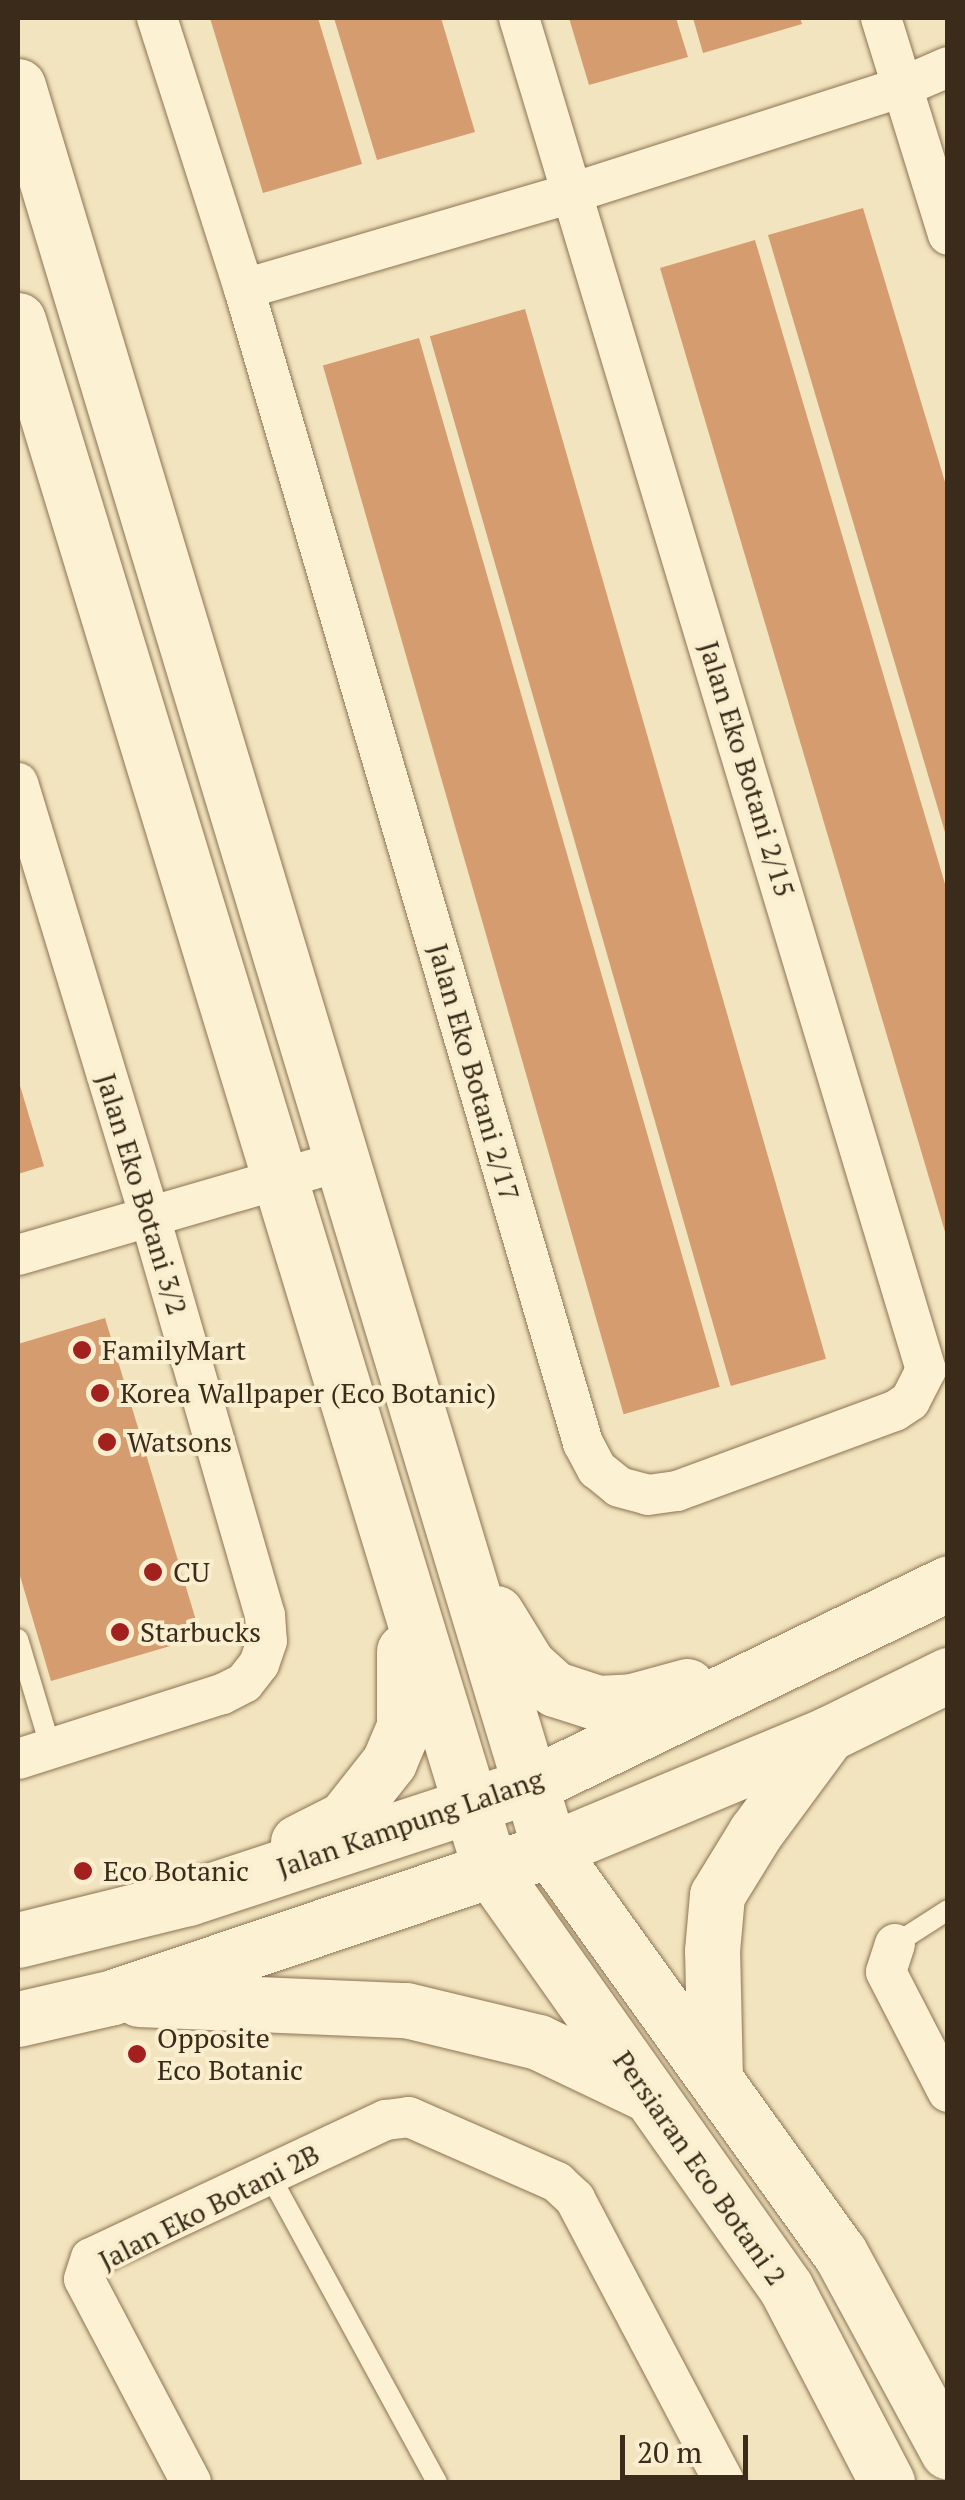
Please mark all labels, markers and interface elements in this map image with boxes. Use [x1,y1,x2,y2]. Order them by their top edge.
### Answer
street label: Jalan Eko Botani 2/15 [692,637,802,901]
street label: Jalan Eko Botani 2/17 [421,940,527,1204]
street label: Jalan Eko Botani 3/2 [89,1069,195,1319]
place label: FamilyMart [102,1333,246,1367]
marker: FamilyMart [71,1339,93,1361]
place label: Korea Wallpaper (Eco Botanic) [120,1376,496,1410]
marker: Korea Wallpaper (Eco Botanic) [89,1382,111,1404]
place label: Watsons [127,1425,232,1459]
marker: Watsons [96,1431,118,1453]
place label: CU [173,1555,210,1589]
marker: CU [142,1561,164,1583]
place label: Starbucks [140,1615,261,1649]
marker: Starbucks [109,1621,131,1643]
street label: Jalan Kampung Lalang [272,1762,548,1884]
place label: Eco Botanic [103,1854,249,1888]
marker: Eco Botanic [72,1860,94,1882]
place label: Opposite Eco Botanic [157,2021,303,2087]
marker: Opposite Eco Botanic [126,2043,148,2065]
street label: Persiaran Eco Botani 2 [606,2044,794,2292]
street label: Jalan Eko Botani 2B [93,2137,325,2277]
scale bar [625,2415,752,2477]
text: 20 m [637,2432,702,2472]

